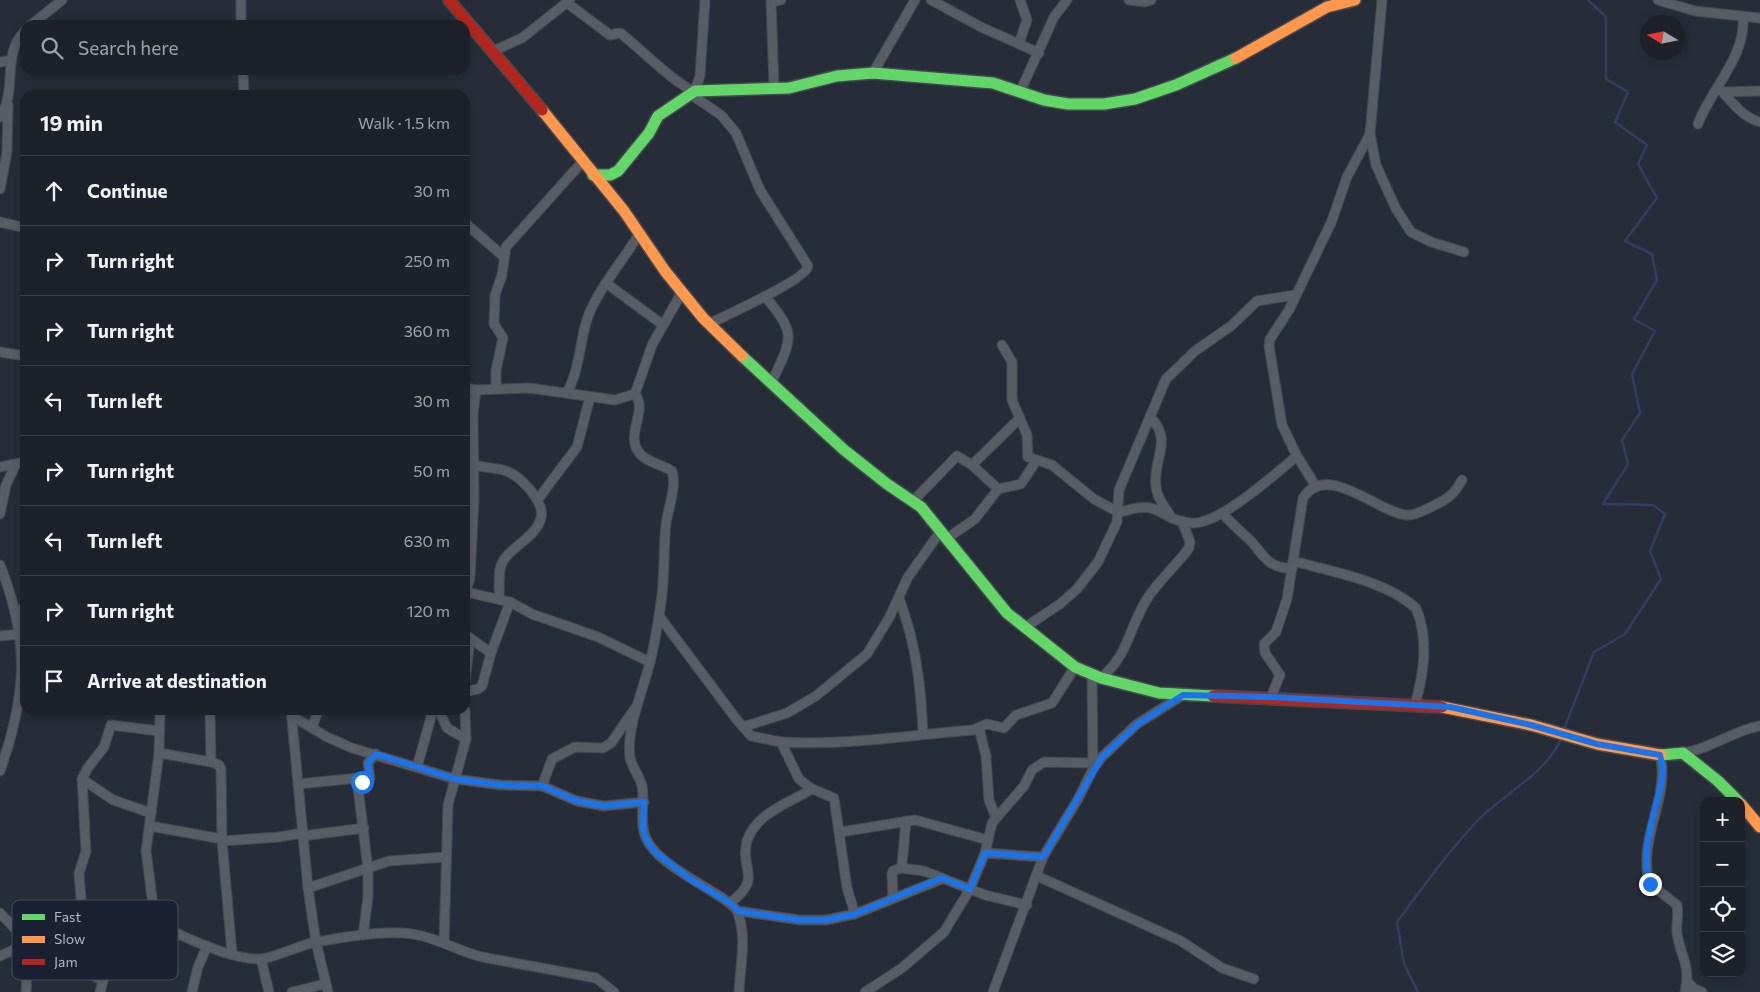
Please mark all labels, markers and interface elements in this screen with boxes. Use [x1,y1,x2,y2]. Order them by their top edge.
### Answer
north arrow [1640,15,1685,60]
search box [20,20,470,75]
icon: search [38,34,66,62]
text: Search here [78,36,178,59]
text: 19 min [40,110,103,135]
text: Walk · 1.5 km [358,113,450,132]
icon: ahead [40,177,68,205]
text: Continue [87,179,167,202]
text: 30 m [413,181,450,200]
icon: right [40,247,68,275]
text: Turn right [87,249,174,272]
text: 250 m [404,251,450,270]
icon: right [40,317,68,345]
text: Turn right [87,319,174,342]
text: 360 m [404,321,450,340]
icon: left [40,387,68,415]
text: Turn left [87,389,162,412]
text: 30 m [413,391,450,410]
icon: right [40,457,68,485]
text: Turn right [87,459,174,482]
text: 50 m [413,461,450,480]
icon: left [40,527,68,555]
text: Turn left [87,529,162,552]
text: 630 m [404,531,450,550]
icon: right [40,597,68,625]
text: Turn right [87,599,174,622]
text: 120 m [407,601,450,620]
icon: arrive [40,667,68,695]
text: Arrive at destination [87,669,267,692]
route start [351,771,374,794]
map controls [1700,797,1745,977]
button: + [1700,797,1745,842]
button: − [1700,842,1745,887]
route end [1639,873,1662,896]
button: locate [1700,887,1745,932]
legend [12,900,178,980]
text: Fast [54,908,81,925]
text: Slow [54,930,85,947]
button: layers [1700,932,1745,977]
text: Jam [54,953,78,970]

